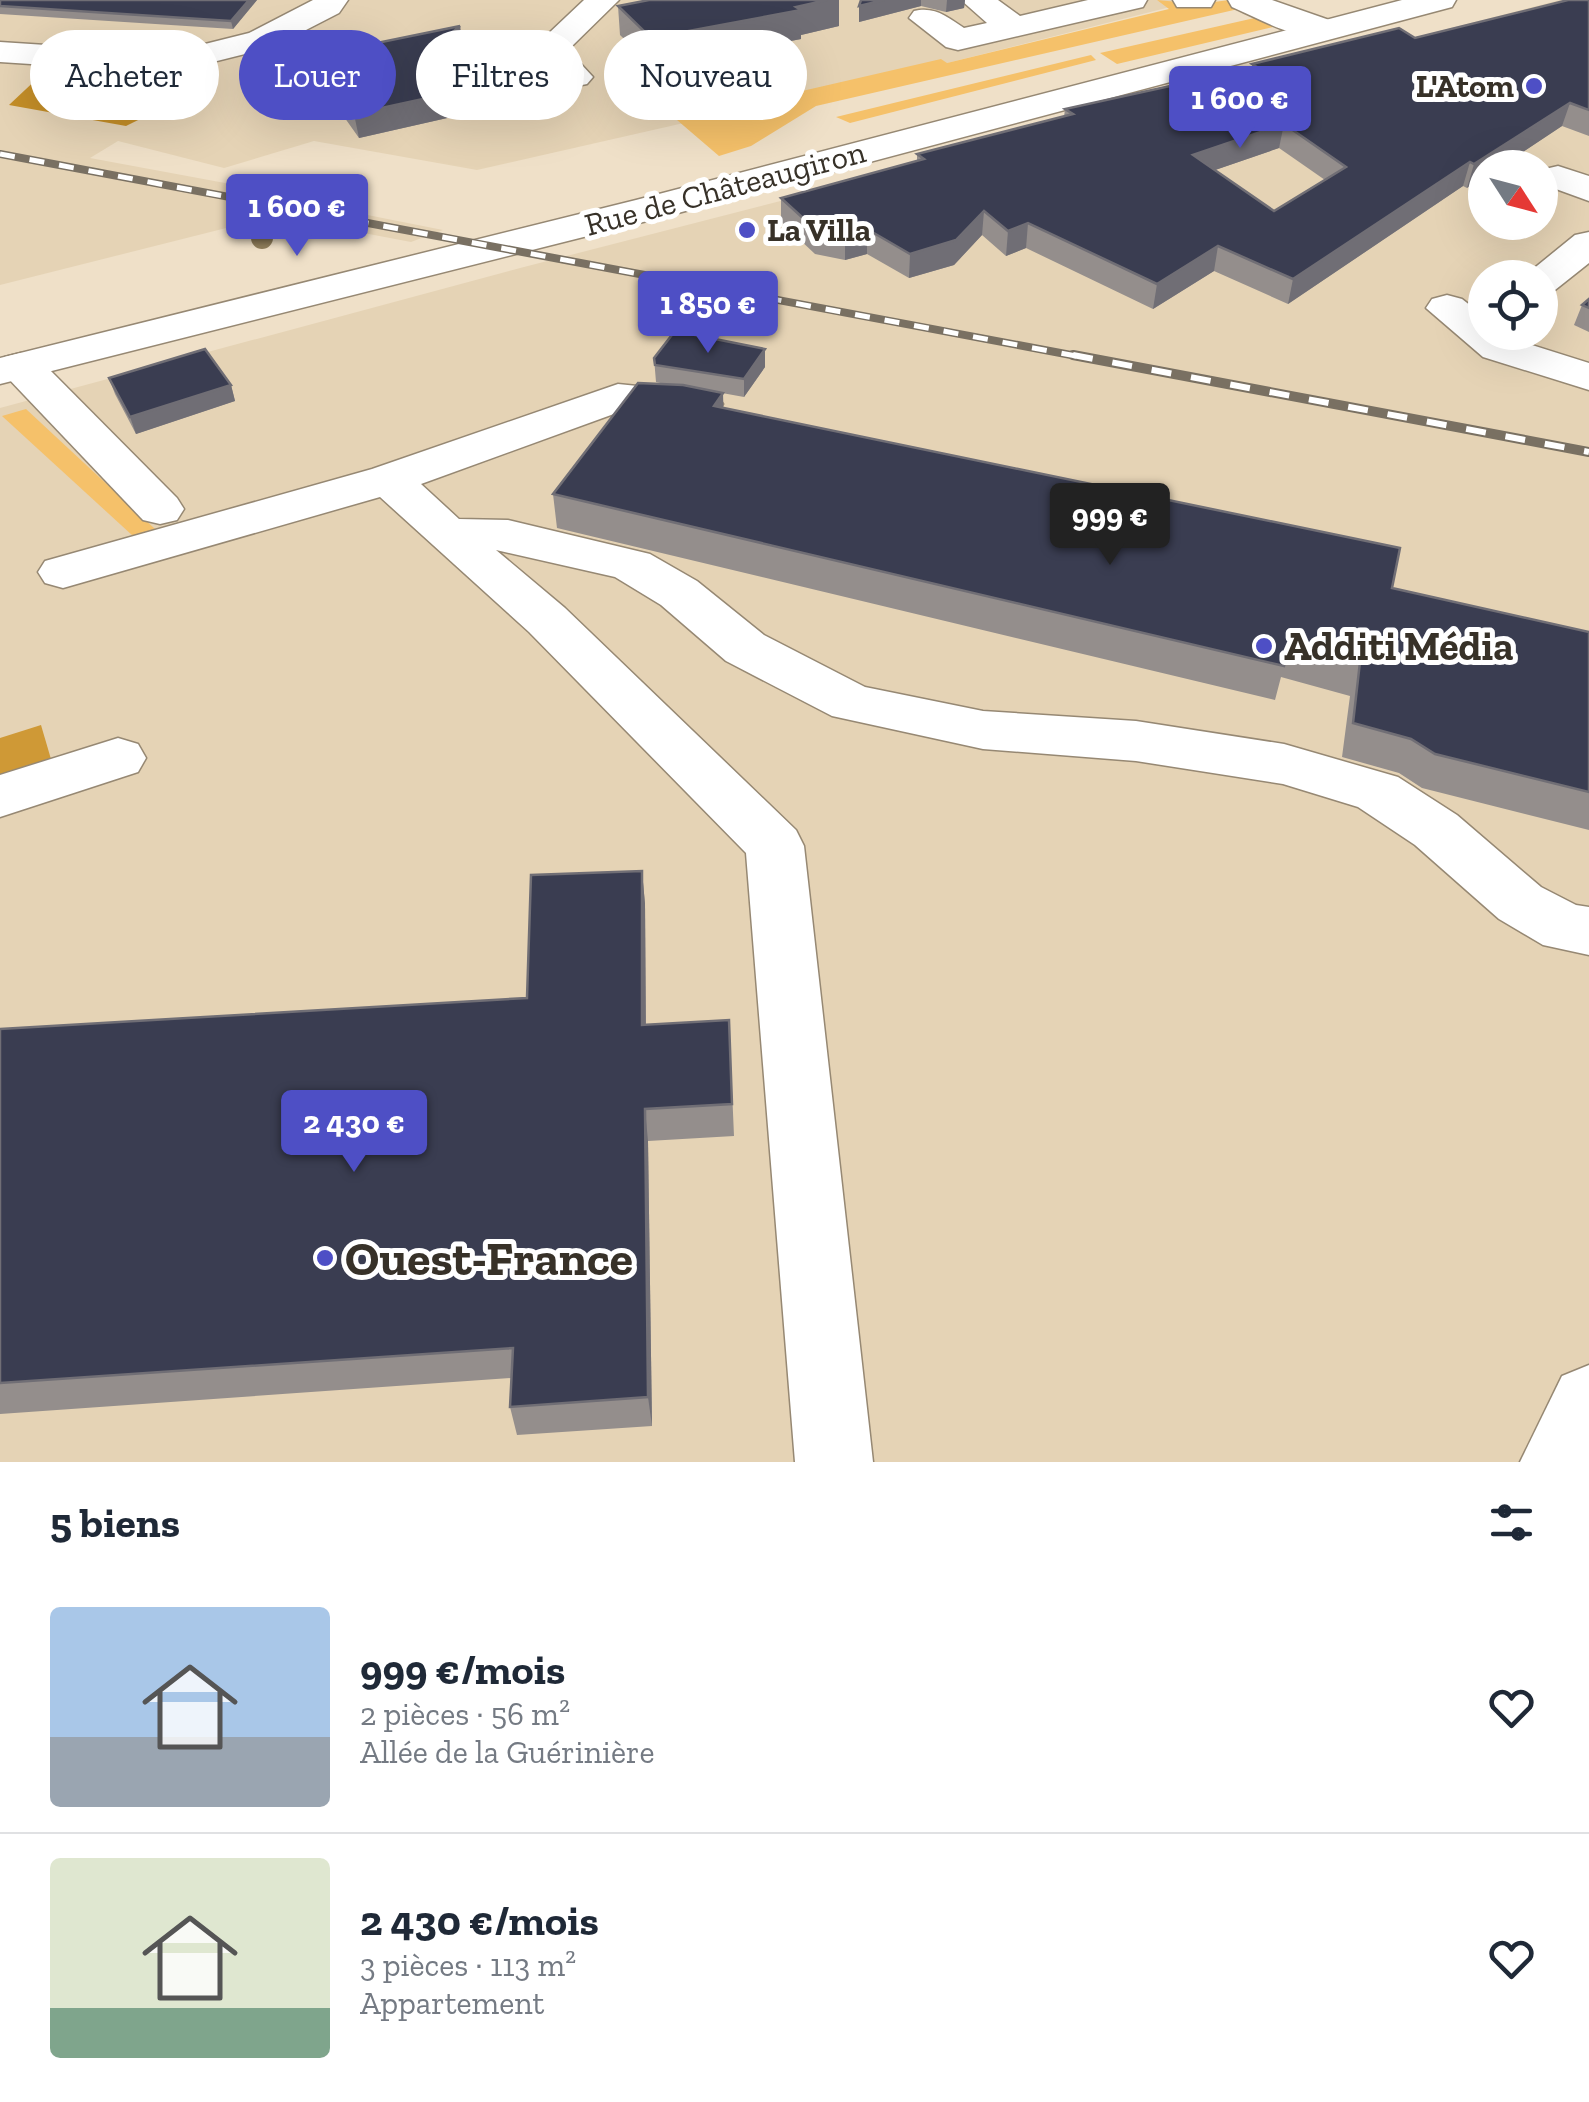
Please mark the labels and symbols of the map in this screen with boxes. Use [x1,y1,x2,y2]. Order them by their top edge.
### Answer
pin: 1 600 € [1148,66,1332,151]
place label: L'Atom [1416,67,1514,105]
marker: L'Atom [1523,75,1545,97]
street label: Rue de Châteaugiron [581,132,870,244]
north arrow [1468,150,1558,240]
pin: 1 600 € [205,174,389,259]
place label: La Villa [767,211,871,249]
marker: La Villa [736,219,758,241]
pin: 1 850 € [616,271,800,356]
pin: 999 € [1040,483,1180,568]
place label: Additi Média [1284,622,1513,670]
marker: Additi Média [1253,635,1275,657]
pin: 2 430 € [262,1090,446,1175]
place label: Ouest-France [345,1230,633,1287]
marker: Ouest-France [314,1247,336,1269]

